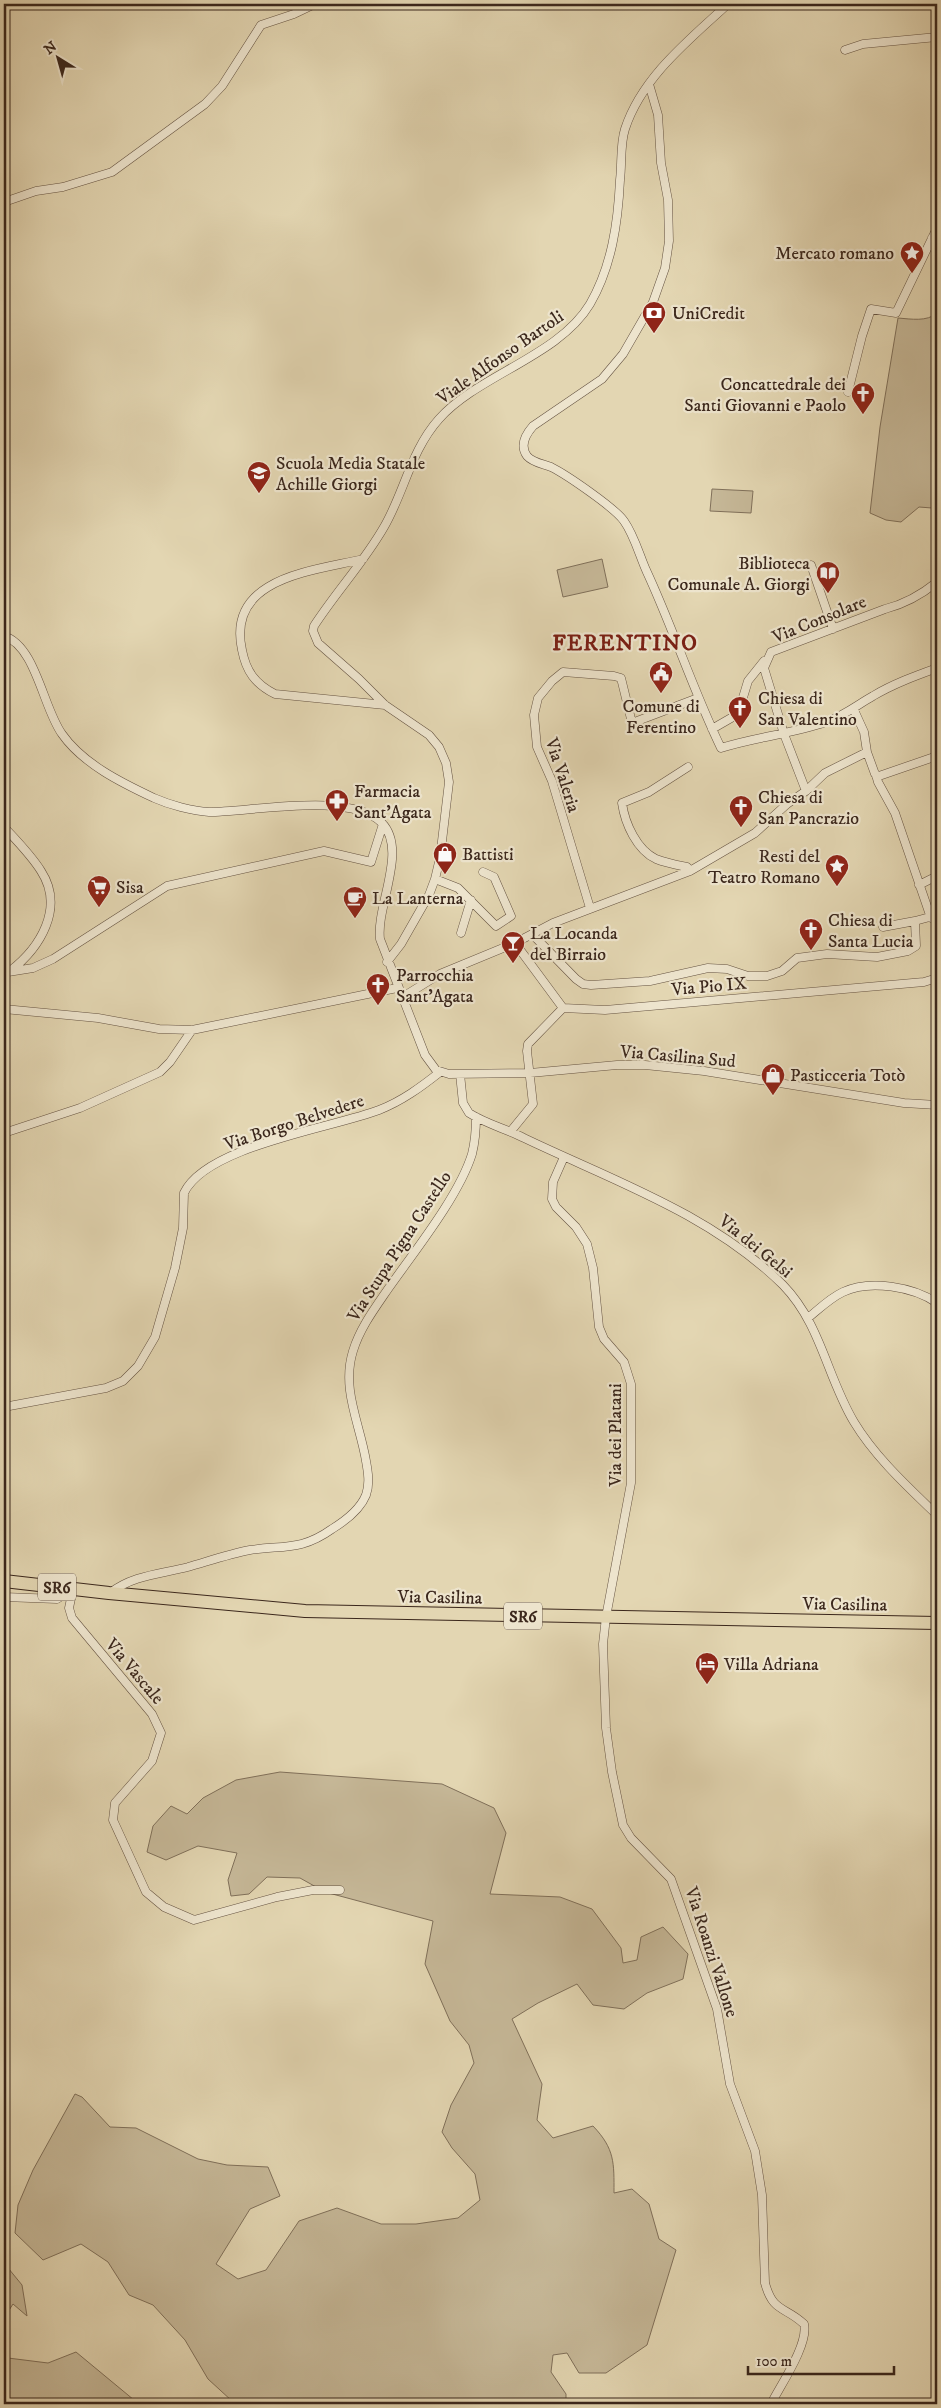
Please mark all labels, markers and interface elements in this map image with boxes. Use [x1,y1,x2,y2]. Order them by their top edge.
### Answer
north arrow [32,32,82,82]
text: N [41,37,61,59]
place icon: Mercato romano [899,240,925,274]
place label: Mercato romano [775,243,894,265]
bank icon: UniCredit [641,300,667,334]
place label: UniCredit [672,303,745,325]
street label: Viale Alfonso Bartoli [432,306,568,410]
place label: Concattedrale dei Santi Giovanni e Paolo [684,374,846,417]
church icon: Concattedrale dei Santi Giovanni e Paolo [850,381,876,415]
place label: Scuola Media Statale Achille Giorgi [276,453,425,496]
school or university icon: Scuola Media Statale Achille Giorgi [246,460,272,494]
place label: Biblioteca Comunale A. Giorgi [667,553,810,596]
library icon: Biblioteca Comunale A. Giorgi [815,560,841,594]
street label: Via Consolare [768,591,870,649]
district label: FERENTINO [552,630,698,657]
public building icon: Comune di Ferentino [648,660,674,694]
place label: Chiesa di San Valentino [758,688,857,731]
church icon: Chiesa di San Valentino [727,695,753,729]
place label: Comune di Ferentino [622,696,700,739]
street label: Via Valeria [539,734,585,816]
place label: Farmacia Sant'Agata [354,781,432,824]
place label: Chiesa di San Pancrazio [758,787,859,830]
pharmacy icon: Farmacia Sant'Agata [324,788,350,822]
church icon: Chiesa di San Pancrazio [728,794,754,828]
shop icon: Battisti [432,841,458,875]
place label: Battisti [462,844,514,866]
place label: Resti del Teatro Romano [708,846,821,889]
place icon: Resti del Teatro Romano [824,853,850,887]
supermarket icon: Sisa [86,874,112,908]
place label: Sisa [116,877,144,899]
cafe icon: La Lanterna [342,885,368,919]
place label: La Lanterna [372,888,464,910]
place label: Chiesa di Santa Lucia [828,910,914,953]
church icon: Chiesa di Santa Lucia [798,917,824,951]
place label: La Locanda del Birraio [530,923,618,966]
bar icon: La Locanda del Birraio [500,930,526,964]
place label: Parrocchia Sant'Agata [396,965,474,1008]
church icon: Parrocchia Sant'Agata [365,972,391,1006]
street label: Via Pio IX [669,973,748,1001]
street label: Via Casilina Sud [618,1041,737,1073]
shop icon: Pasticceria Totò [760,1062,786,1096]
place label: Pasticceria Totò [790,1065,906,1087]
street label: Via Borgo Belvedere [221,1090,367,1156]
street label: Via Stupa Pigna Castello [342,1167,457,1327]
street label: Via dei Gelsi [713,1210,797,1283]
street label: Via dei Platani [605,1383,627,1488]
road number: SR6 [38,1574,76,1600]
street label: Via Casilina [396,1586,483,1610]
street label: Via Casilina [801,1593,888,1617]
road number: SR6 [504,1602,542,1630]
street label: Via Vascale [100,1633,168,1709]
hotel icon: Villa Adriana [694,1651,720,1685]
place label: Villa Adriana [723,1654,819,1676]
street label: Via Roanzi Vallone [679,1883,742,2020]
scale bar [748,2343,895,2375]
text: 100 m [756,2352,792,2371]

